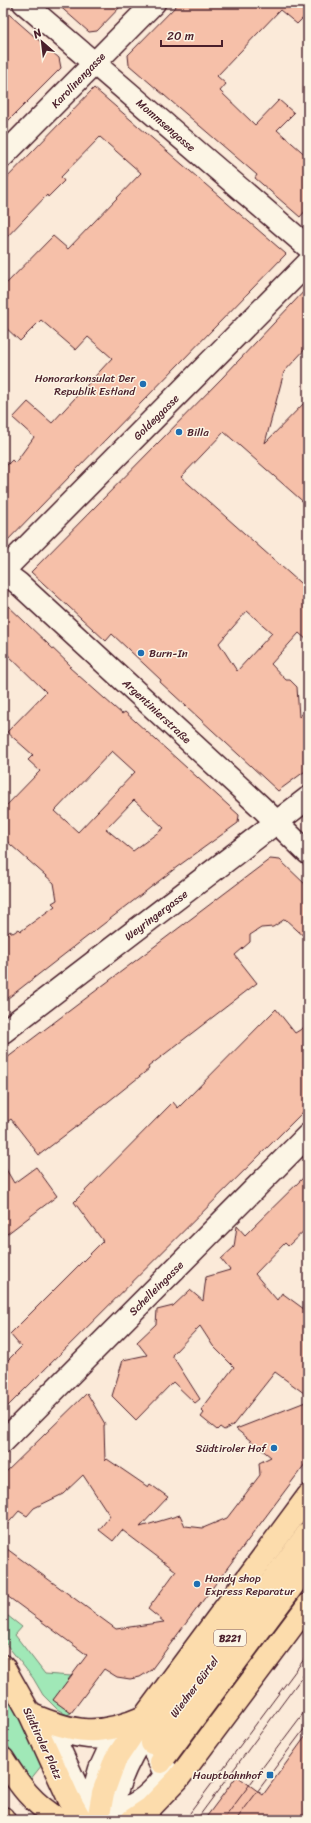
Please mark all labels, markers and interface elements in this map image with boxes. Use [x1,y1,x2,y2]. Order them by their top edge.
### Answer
north arrow [22,22,62,62]
scale bar [161,22,222,48]
text: N [29,23,46,44]
text: 20 m [167,25,194,47]
street label: Karolinengasse [47,47,111,113]
street label: Mommsengasse [132,94,200,157]
place label: Honorarkonsulat Der Republik Estland [35,369,136,401]
marker: Honorarkonsulat Der Republik Estland [138,379,148,389]
street label: Goldeggasse [129,390,184,445]
place label: Billa [187,423,209,442]
marker: Billa [174,427,184,437]
place label: Burn-In [149,644,188,663]
marker: Burn-In [136,648,146,658]
street label: Argentinierstraße [117,673,196,749]
street label: Weyringergasse [120,885,192,946]
street label: Schelleingasse [124,1256,189,1320]
place label: Südtiroler Hof [196,1439,267,1458]
marker: Südtiroler Hof [269,1443,279,1453]
place label: Handy shop Express Reparatur [205,1569,295,1601]
marker: Handy shop Express Reparatur [192,1579,202,1589]
road number: B221 [214,1630,246,1646]
street label: Wiedner Gürtel [165,1652,224,1722]
street label: Südtiroler Platz [18,1704,68,1783]
place label: Hauptbahnhof [193,1766,264,1785]
marker: Hauptbahnhof [265,1770,275,1780]

